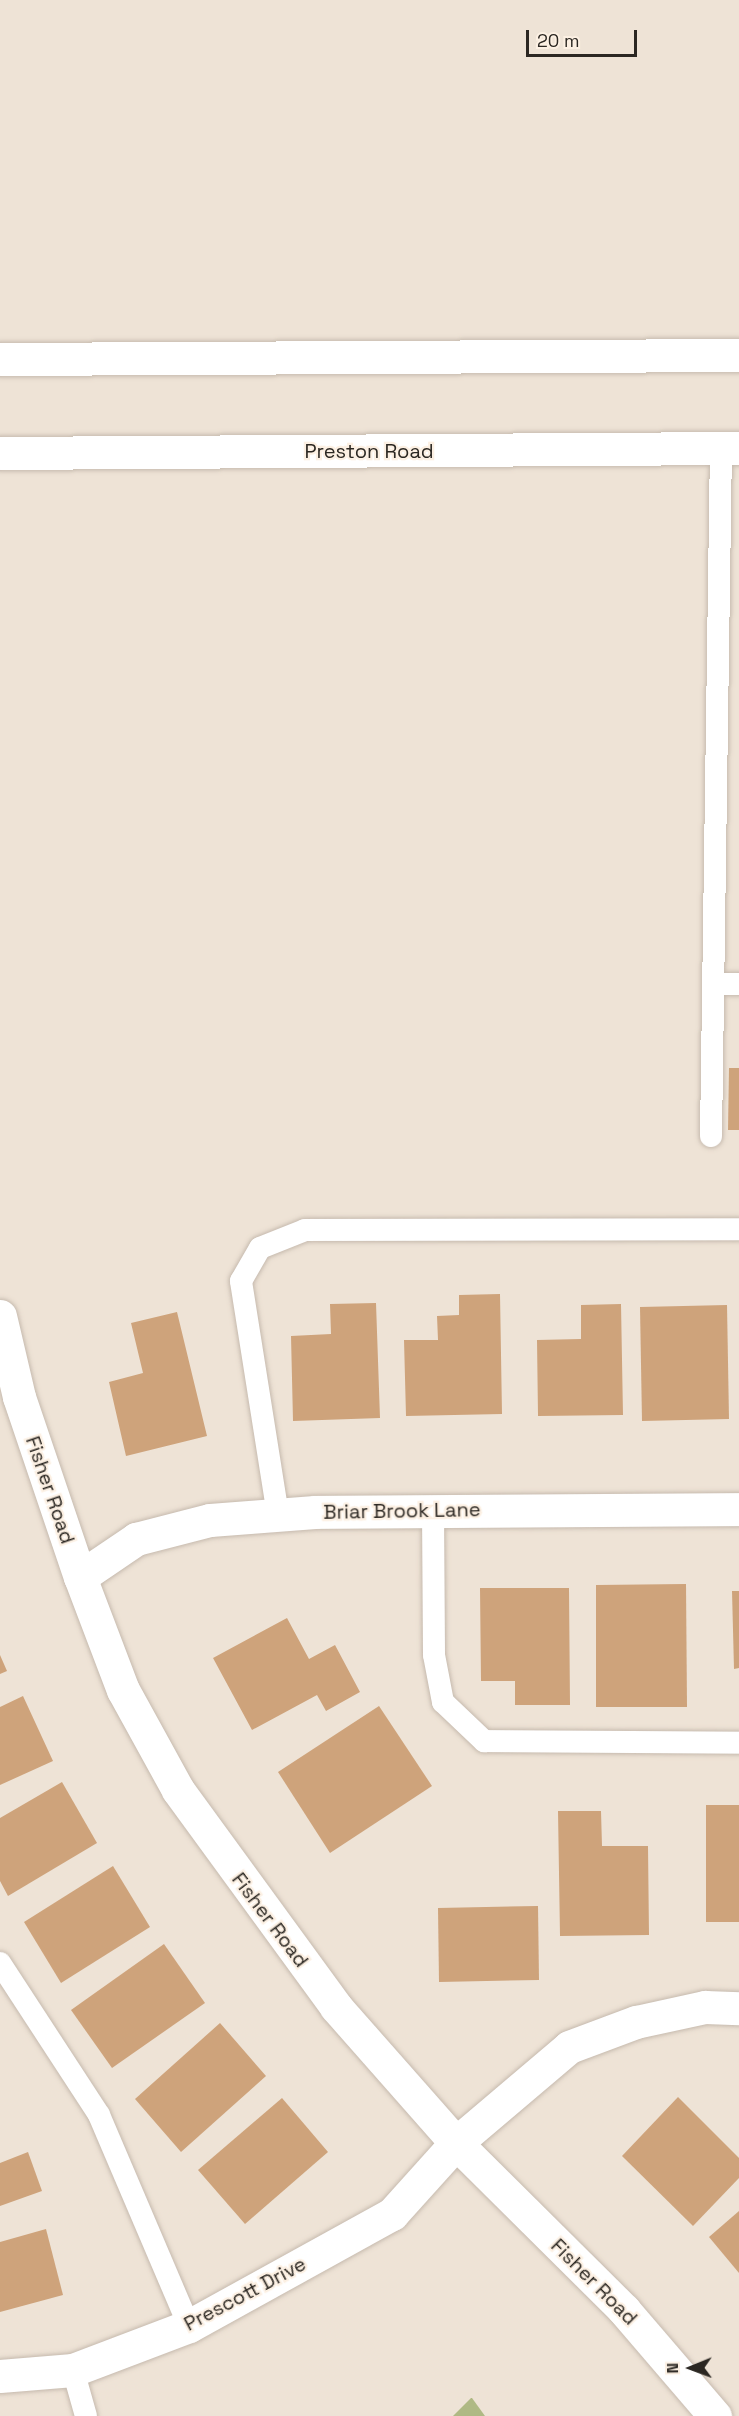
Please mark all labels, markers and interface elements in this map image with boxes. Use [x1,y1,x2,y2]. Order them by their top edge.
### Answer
scale bar [529,18,640,56]
text: 20 m [537,29,580,52]
street label: Preston Road [304,439,434,463]
street label: Fisher Road [20,1433,80,1547]
street label: Briar Brook Lane [323,1498,481,1524]
street label: Fisher Road [227,1868,313,1972]
street label: Fisher Road [546,2234,642,2330]
street label: Prescott Drive [180,2252,310,2336]
north arrow [661,2338,721,2398]
text: N [662,2363,683,2374]

